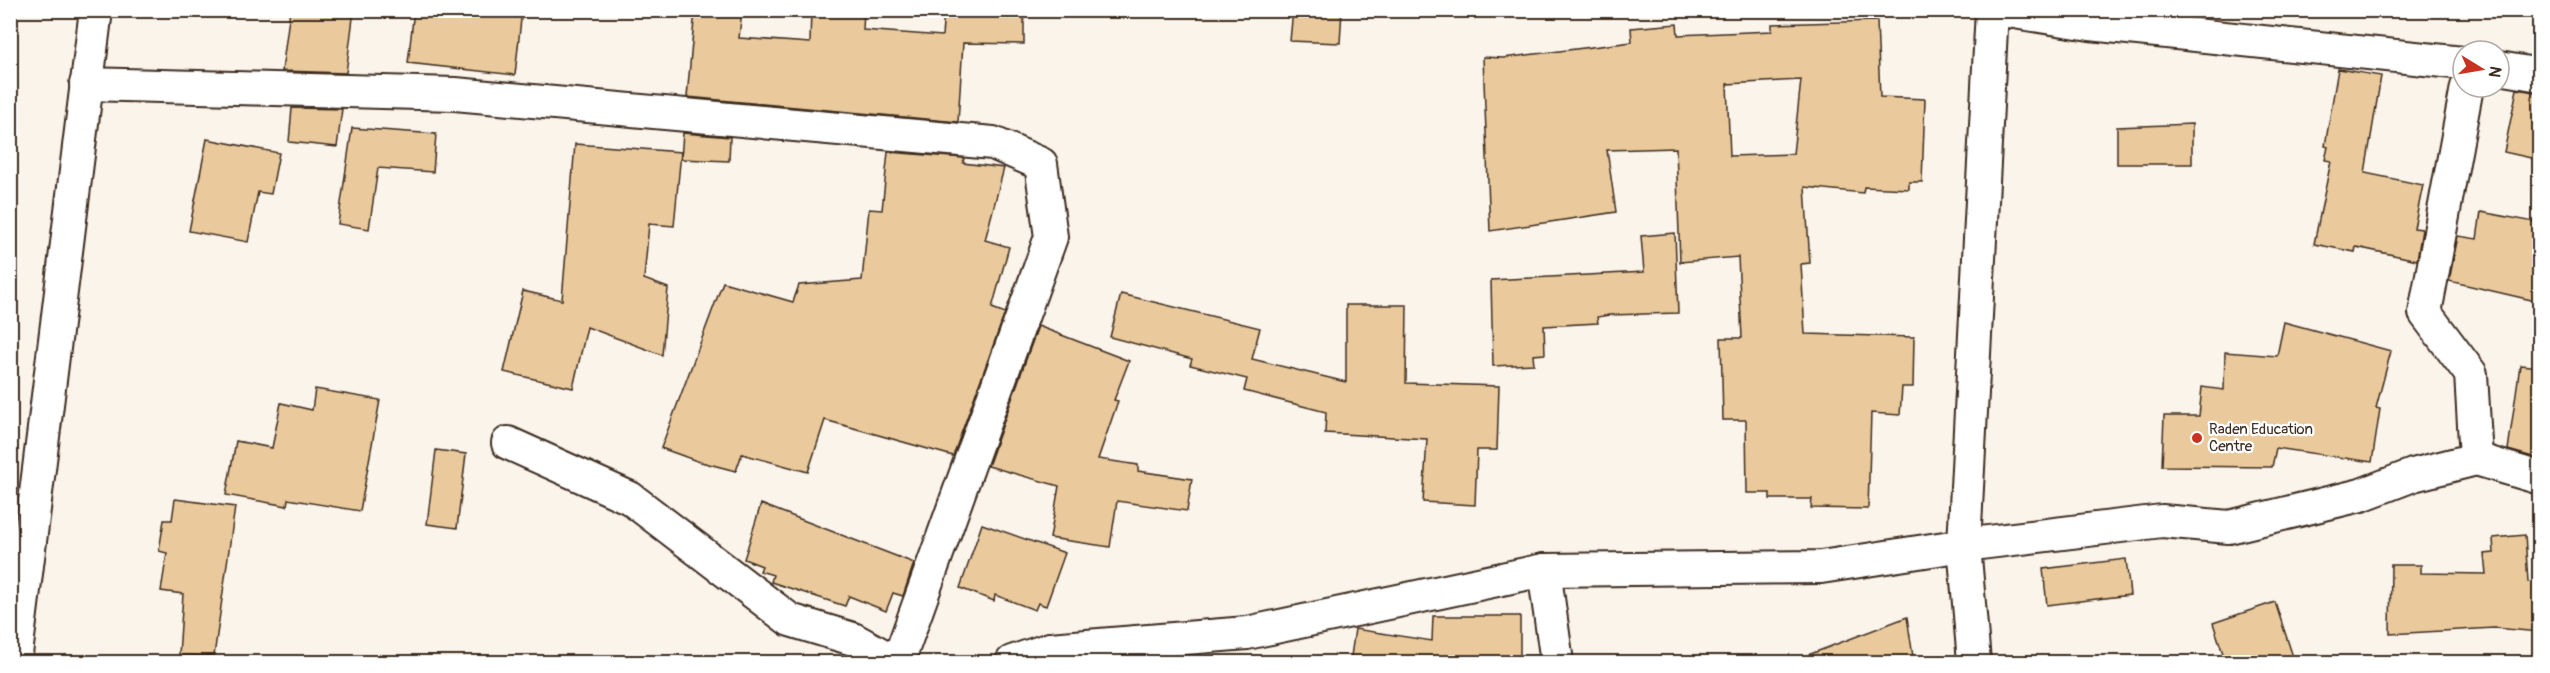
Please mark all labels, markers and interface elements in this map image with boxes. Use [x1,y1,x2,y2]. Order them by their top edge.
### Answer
north arrow [2451,39,2511,99]
text: N [2484,64,2506,79]
place label: Raden Education Centre [2209,420,2313,456]
marker: Raden Education Centre [2190,431,2204,445]

